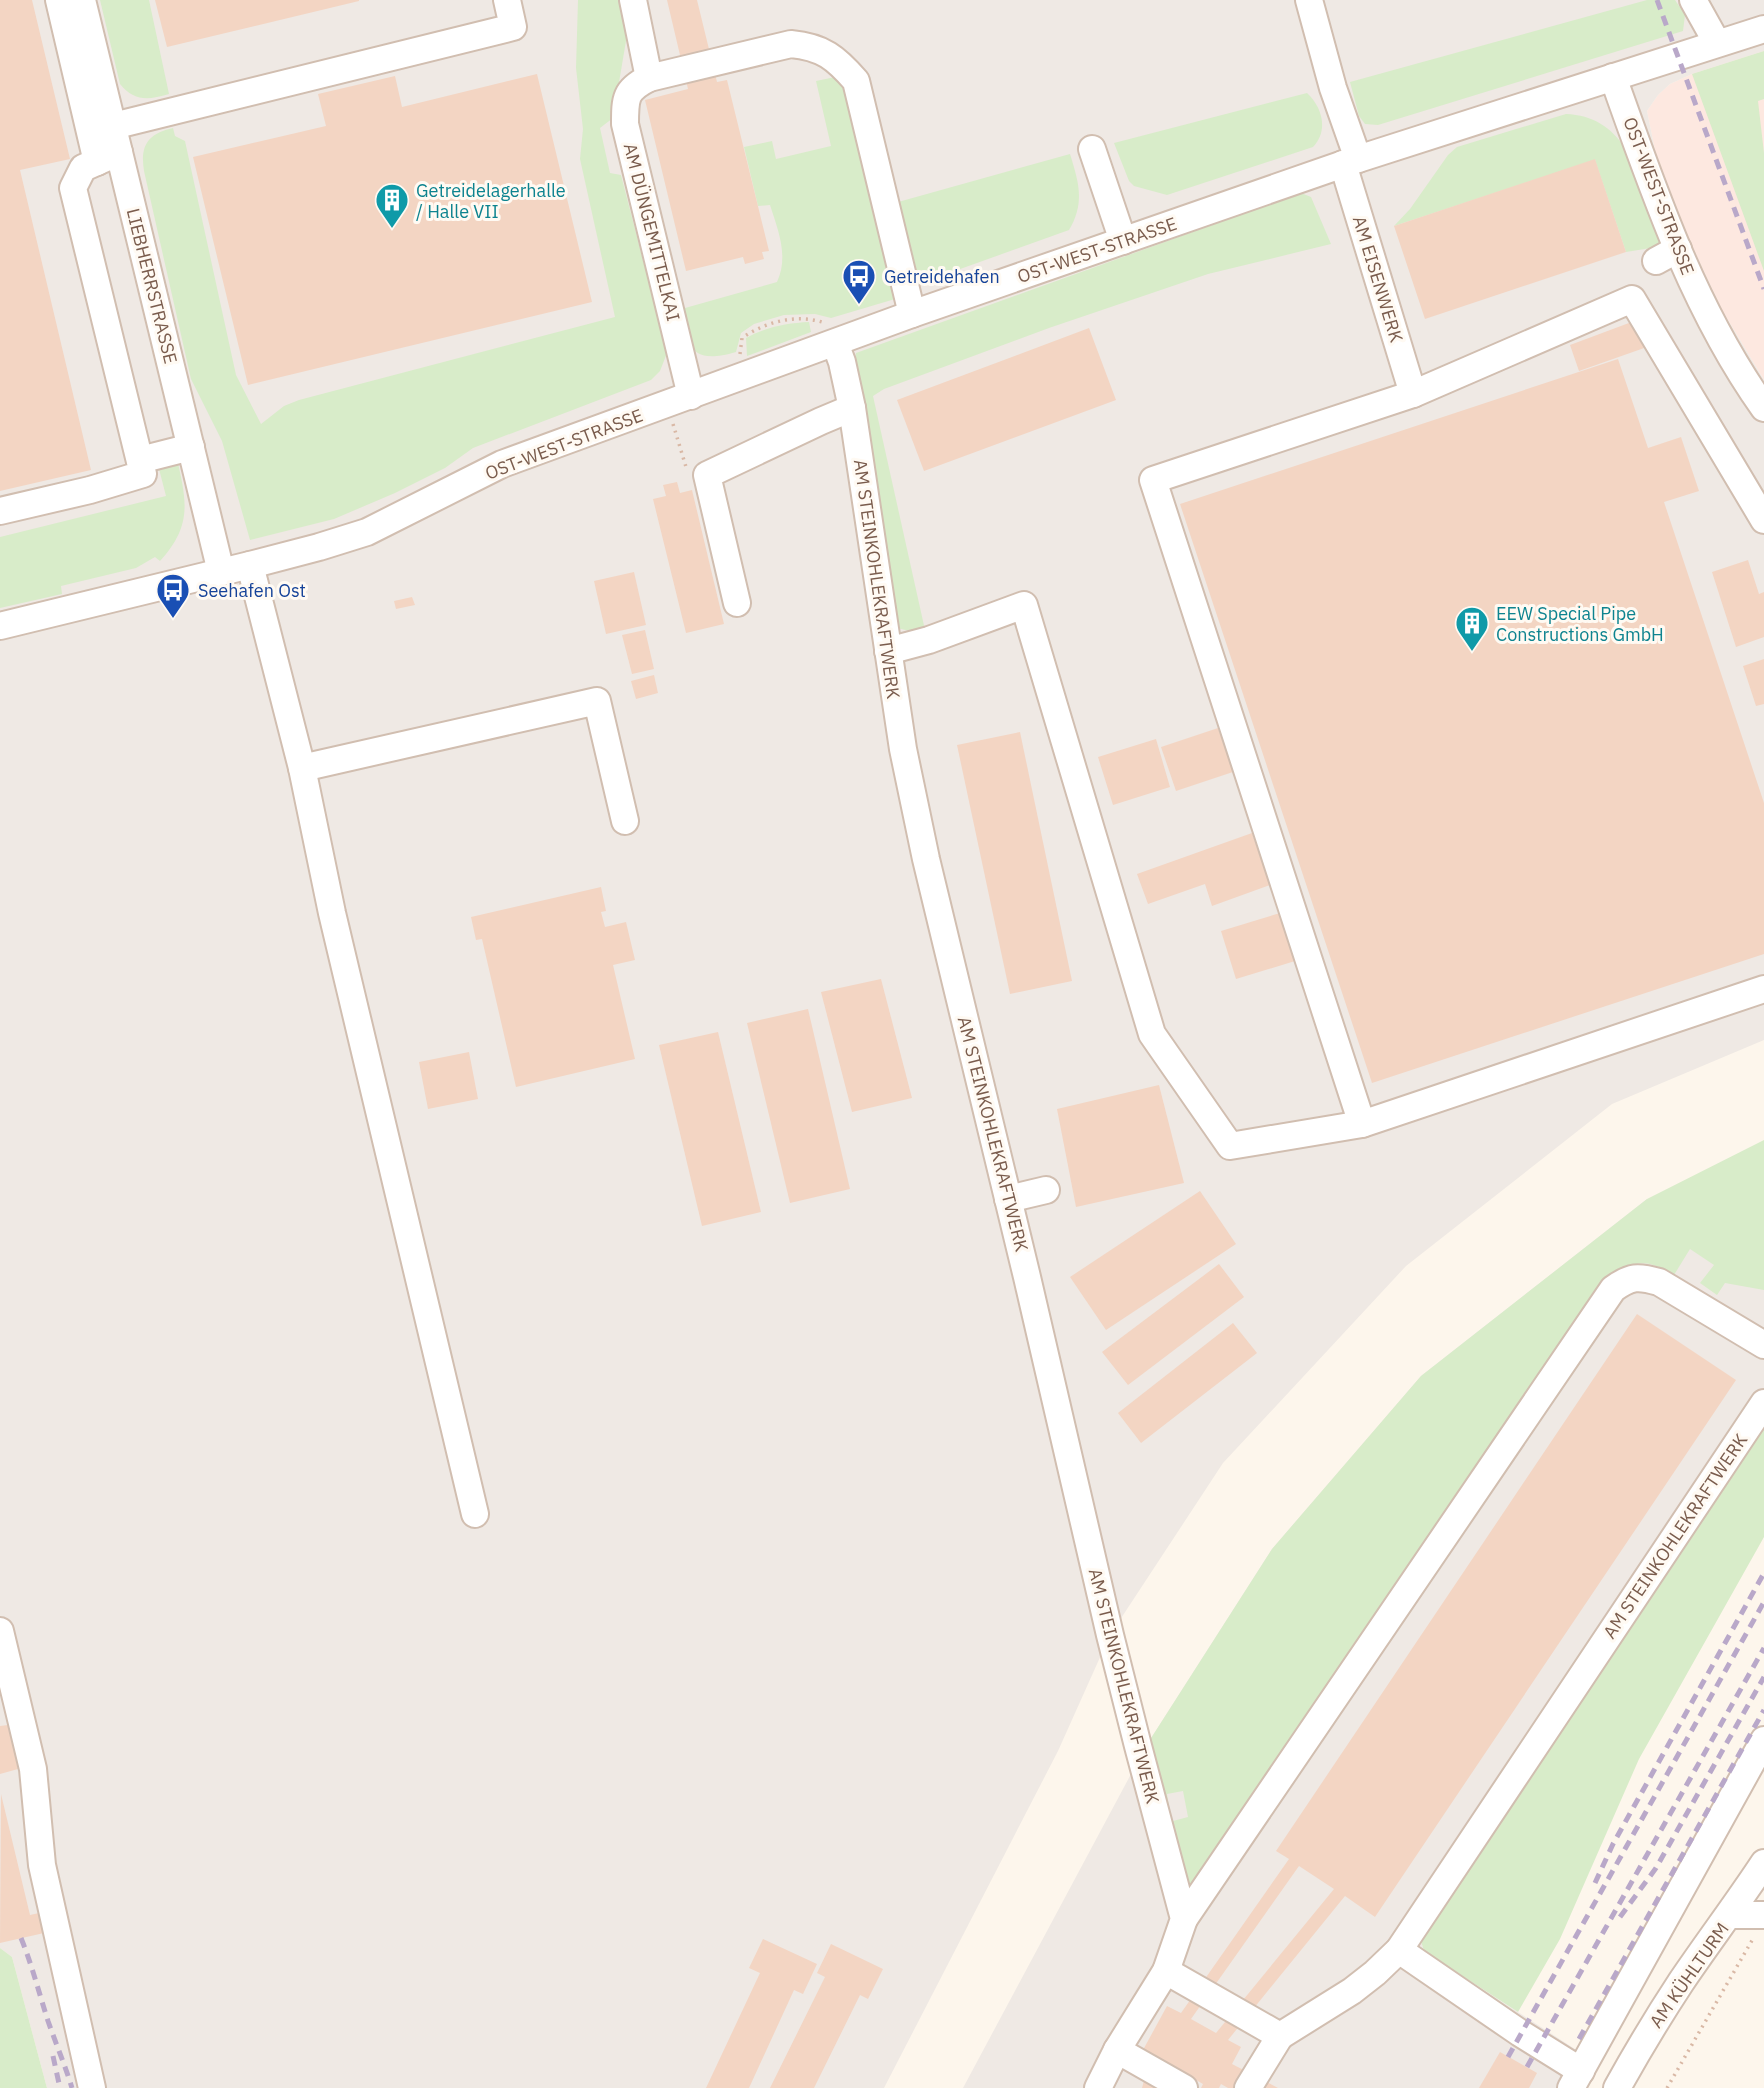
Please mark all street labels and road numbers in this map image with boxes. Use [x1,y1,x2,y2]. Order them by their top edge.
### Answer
street label: OST-WEST-STRASSE [1618,114,1700,278]
street label: AM DÜNGEMITTELKAI [619,141,685,323]
street label: LIEBHERRSTRASSE [122,206,182,366]
street label: OST-WEST-STRASSE [1014,212,1180,288]
street label: AM EISENWERK [1348,213,1408,346]
street label: OST-WEST-STRASSE [482,403,646,485]
street label: AM STEINKOHLEKRAFTWERK [849,458,905,701]
street label: AM STEINKOHLEKRAFTWERK [953,1014,1034,1255]
street label: AM STEINKOHLEKRAFTWERK [1598,1429,1752,1643]
street label: AM STEINKOHLEKRAFTWERK [1084,1566,1165,1807]
street label: AM KÜHLTURM [1644,1918,1734,2032]

